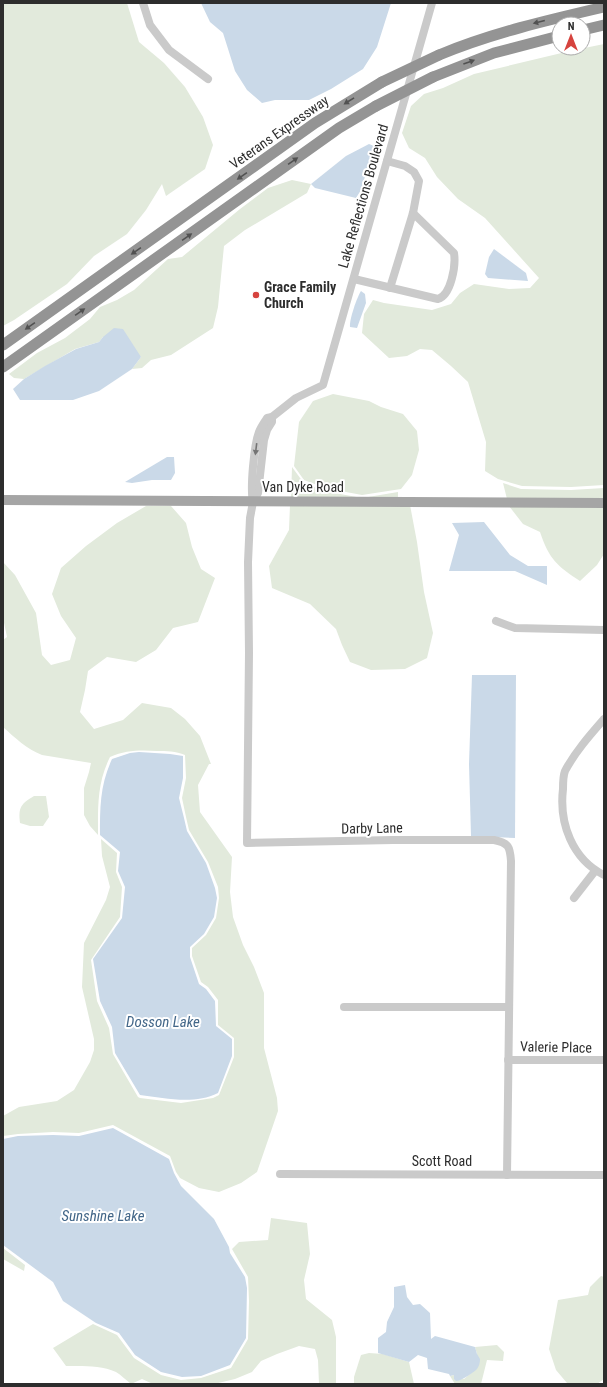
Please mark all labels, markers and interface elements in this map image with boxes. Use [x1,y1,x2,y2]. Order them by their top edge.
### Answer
north arrow [551,16,591,56]
one-way arrow [533,19,545,25]
text: N [568,20,575,33]
one-way arrow [463,59,475,65]
street label: Veterans Expressway [227,92,332,172]
one-way arrow [343,98,355,105]
street label: Lake Reflections Boulevard [335,122,391,270]
one-way arrow [287,157,298,165]
one-way arrow [237,171,247,179]
one-way arrow [181,232,192,241]
one-way arrow [131,247,141,255]
place label: Grace Family Church [264,279,337,311]
marker: Grace Family Church [251,290,261,300]
one-way arrow [75,308,86,316]
one-way arrow [25,322,35,330]
one-way arrow [253,443,259,455]
street label: Van Dyke Road [262,479,344,495]
street label: Darby Lane [341,819,403,837]
water label: Dosson Lake [126,1013,200,1031]
street label: Valerie Place [520,1038,593,1056]
street label: Scott Road [412,1153,472,1169]
water label: Sunshine Lake [61,1207,145,1225]

